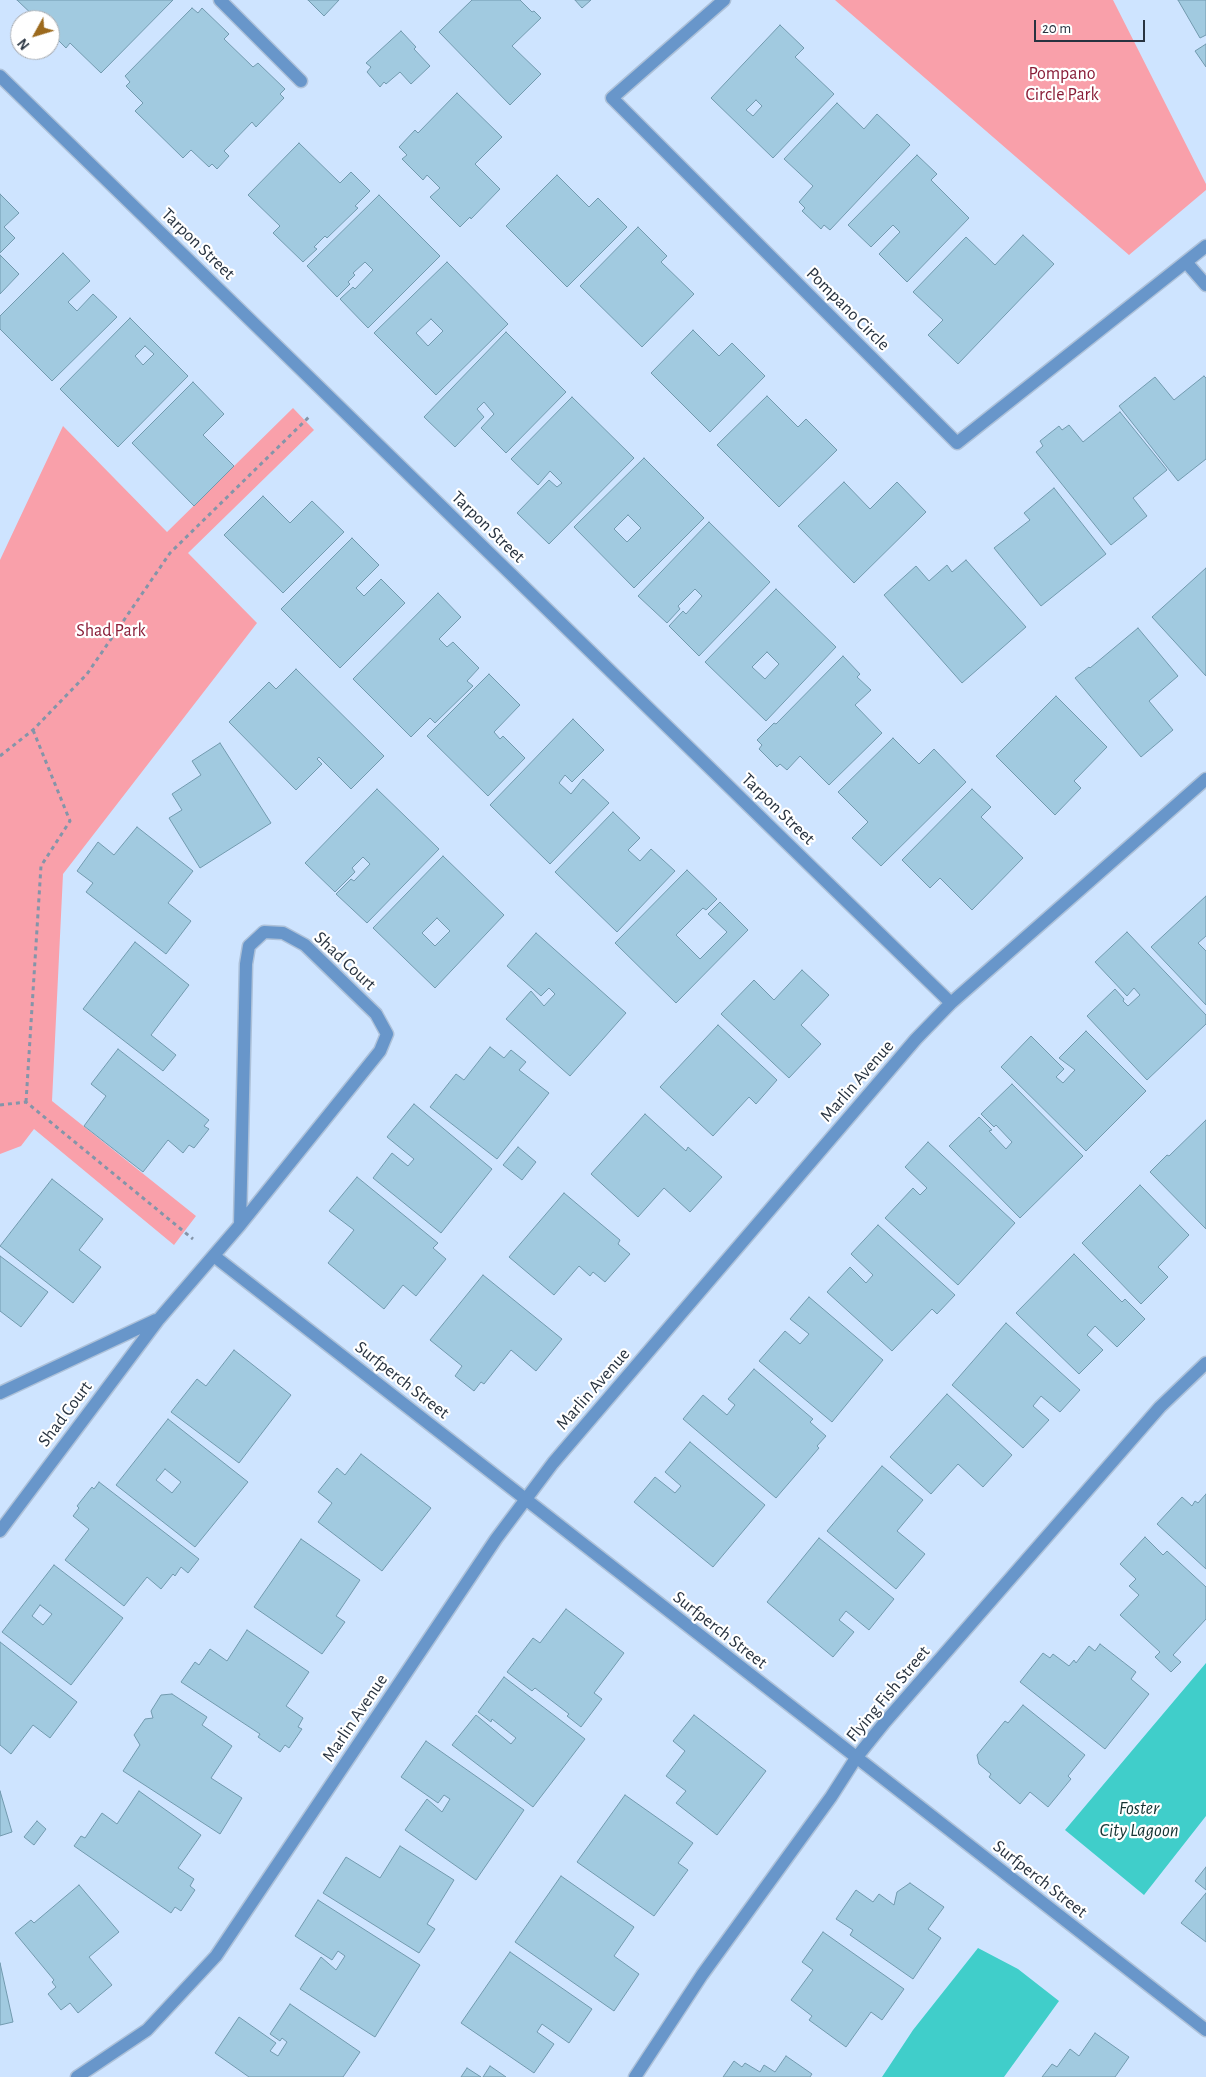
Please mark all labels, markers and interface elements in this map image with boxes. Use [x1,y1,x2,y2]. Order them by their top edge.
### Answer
north arrow [10,10,60,60]
scale bar [1036,10,1147,42]
text: 20 m [1042,21,1071,36]
text: N [16,36,33,52]
park label: Pompano Circle Park [1025,63,1099,106]
street label: Tarpon Street [157,204,239,284]
street label: Pompano Circle [802,263,894,355]
street label: Tarpon Street [447,487,529,567]
park label: Shad Park [76,620,146,642]
street label: Tarpon Street [737,769,819,849]
street label: Shad Court [310,927,380,995]
street label: Marlin Avenue [816,1036,898,1126]
street label: Surfperch Street [351,1337,453,1423]
street label: Marlin Avenue [552,1344,634,1434]
street label: Shad Court [33,1377,97,1451]
street label: Surfperch Street [669,1587,771,1673]
street label: Flying Fish Street [842,1642,934,1746]
street label: Marlin Avenue [318,1670,392,1766]
water label: Foster City Lagoon [1099,1797,1179,1841]
street label: Surfperch Street [989,1836,1091,1922]

